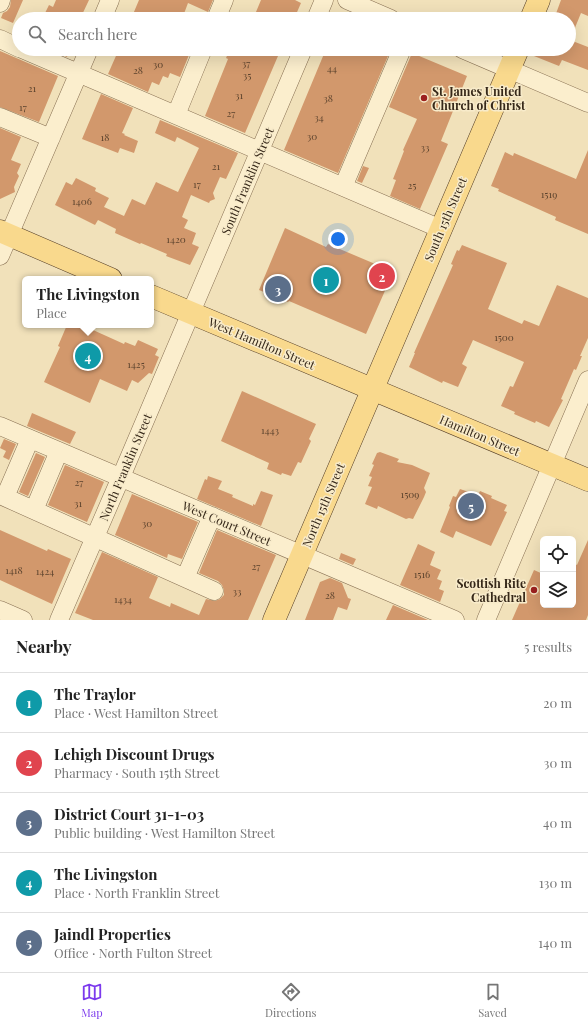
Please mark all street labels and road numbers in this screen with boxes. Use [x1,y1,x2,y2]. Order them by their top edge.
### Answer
street label: South Franklin Street [217,124,277,237]
street label: South 15th Street [420,174,470,264]
street label: West Hamilton Street [205,313,318,373]
street label: North Franklin Street [95,410,155,523]
street label: Hamilton Street [437,411,523,459]
street label: North 15th Street [298,460,348,550]
street label: West Court Street [179,497,274,549]

